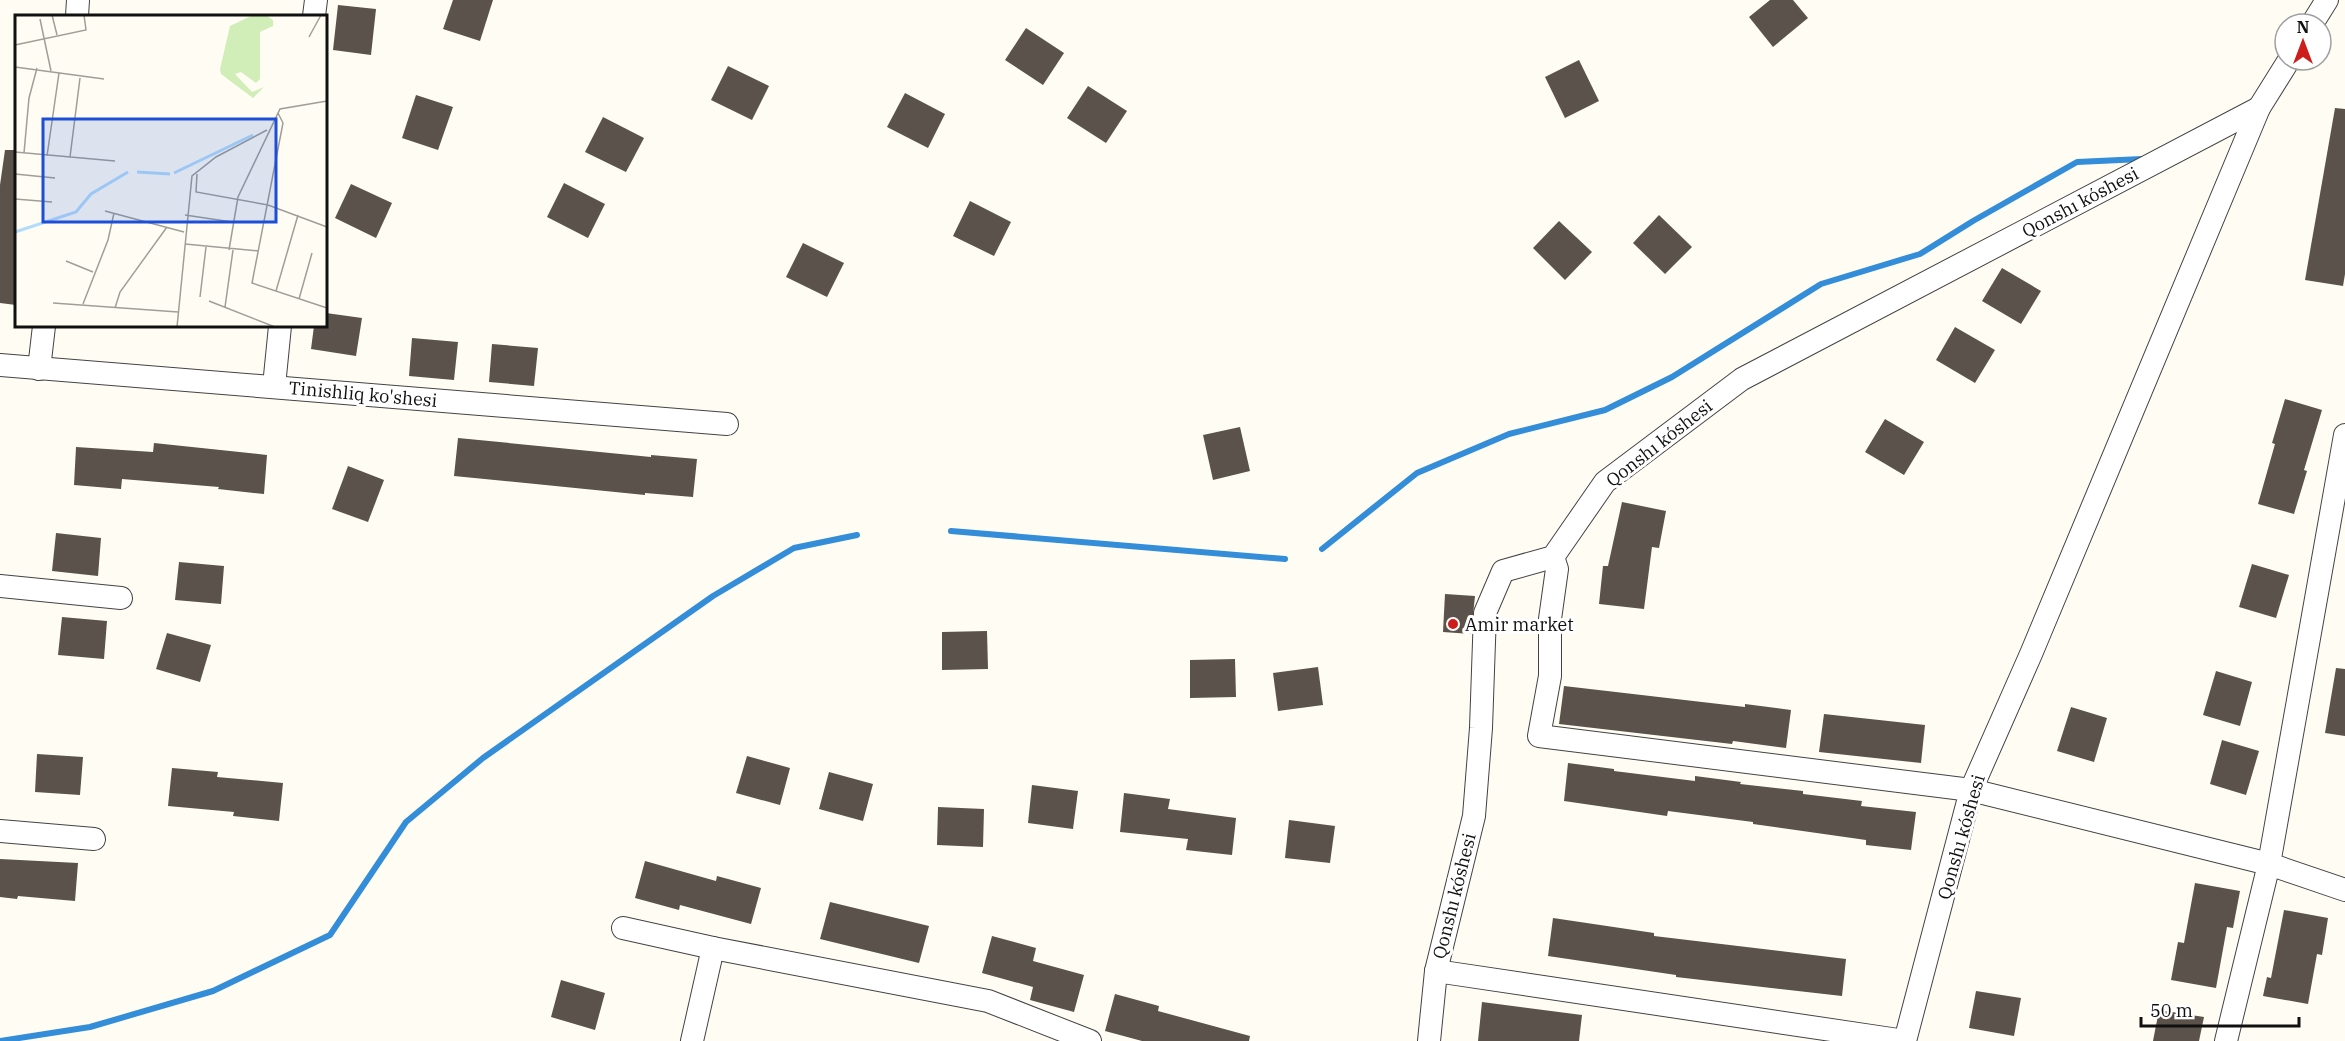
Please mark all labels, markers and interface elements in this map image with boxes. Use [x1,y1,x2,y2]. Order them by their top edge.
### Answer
north arrow [2273,12,2333,72]
inset map [15,15,327,327]
text: N [2297,17,2309,37]
street label: Qonshı kóshesi [2018,161,2143,242]
street label: Tinishliq ko'shesi [288,376,439,412]
street label: Qonshı kóshesi [1601,394,1717,492]
place label: Amir market [1465,613,1574,636]
marker: Amir market [1446,617,1460,631]
street label: Qonshı kóshesi [1932,772,1990,902]
street label: Qonshı kóshesi [1427,830,1481,961]
scale bar [2141,990,2298,1028]
text: 50 m [2150,999,2193,1022]

